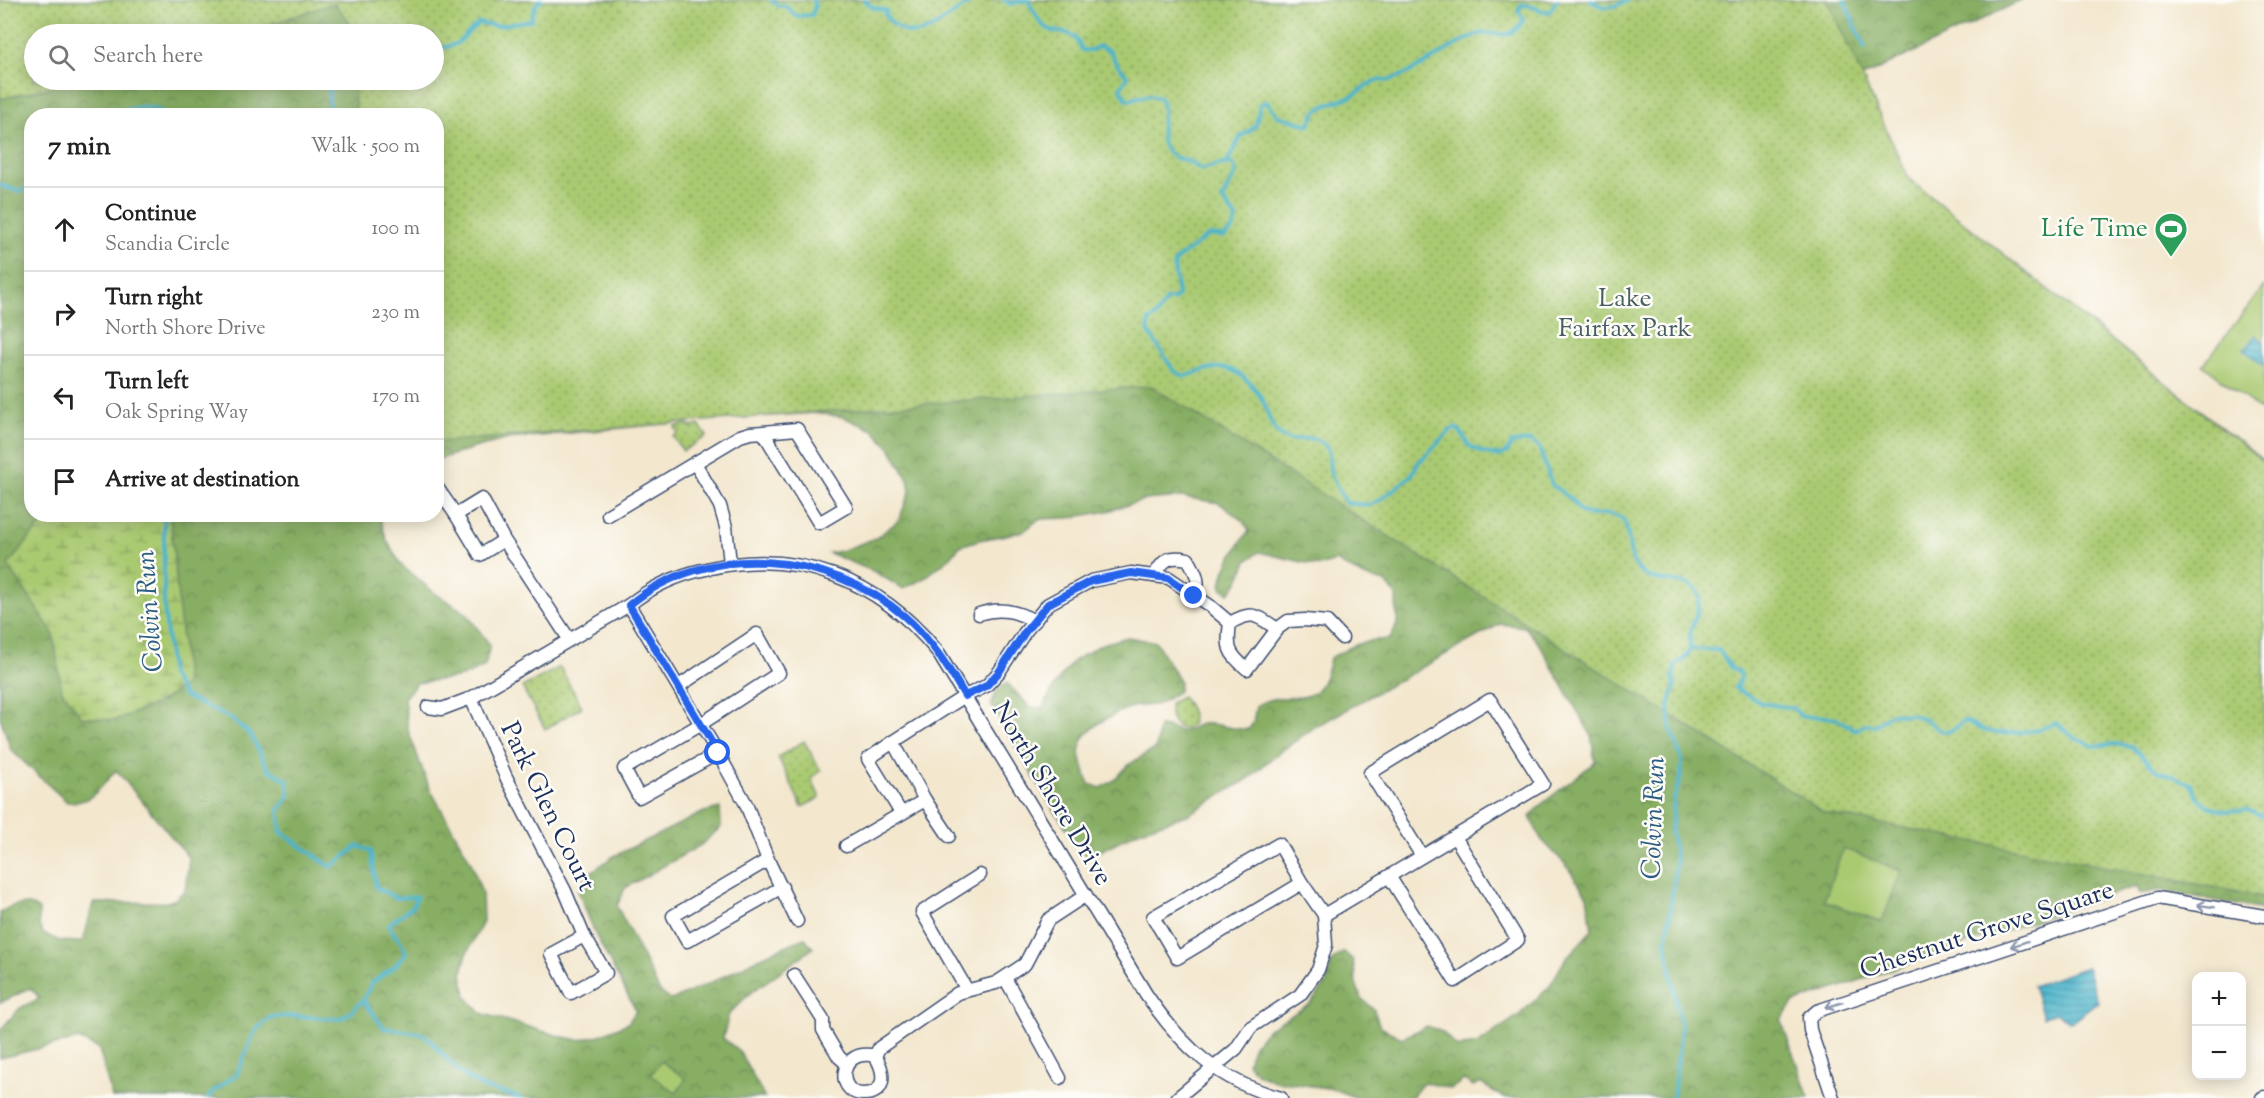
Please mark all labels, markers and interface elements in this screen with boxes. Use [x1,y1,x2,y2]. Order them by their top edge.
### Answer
search box [24,24,444,90]
icon: search [45,41,78,74]
text: Search here [93,41,203,73]
text: 7 min [48,129,111,166]
text: Walk · 500 m [311,133,420,162]
text: Continue [105,199,196,231]
place label: Life Time [2041,211,2148,248]
sports icon: Life Time [2153,211,2189,258]
icon: ahead [48,213,81,246]
text: 100 m [371,215,420,244]
text: Scandia Circle [105,231,230,260]
park label: Lake Fairfax Park [1558,281,1692,348]
text: Turn right [105,283,202,315]
icon: right [48,297,81,330]
text: 230 m [371,299,420,328]
text: North Shore Drive [105,315,266,344]
text: Turn left [105,367,188,399]
icon: left [48,381,81,414]
text: 170 m [372,383,420,412]
text: Oak Spring Way [105,399,248,428]
icon: arrive [48,465,81,498]
text: Arrive at destination [105,465,300,497]
water label: Colvin Run [127,549,175,673]
route end [1180,582,1206,608]
street label: North Shore Drive [981,695,1121,893]
street label: Park Glen Court [490,716,604,898]
route start [704,739,730,765]
water label: Colvin Run [1633,756,1677,880]
street label: Chestnut Grove Square [1855,872,2119,990]
one-way arrow [2197,900,2217,911]
one-way arrow [2010,939,2029,950]
map controls [2192,972,2246,1080]
button: + [2192,972,2246,1026]
one-way arrow [1825,1001,1844,1012]
button: − [2192,1026,2246,1080]

